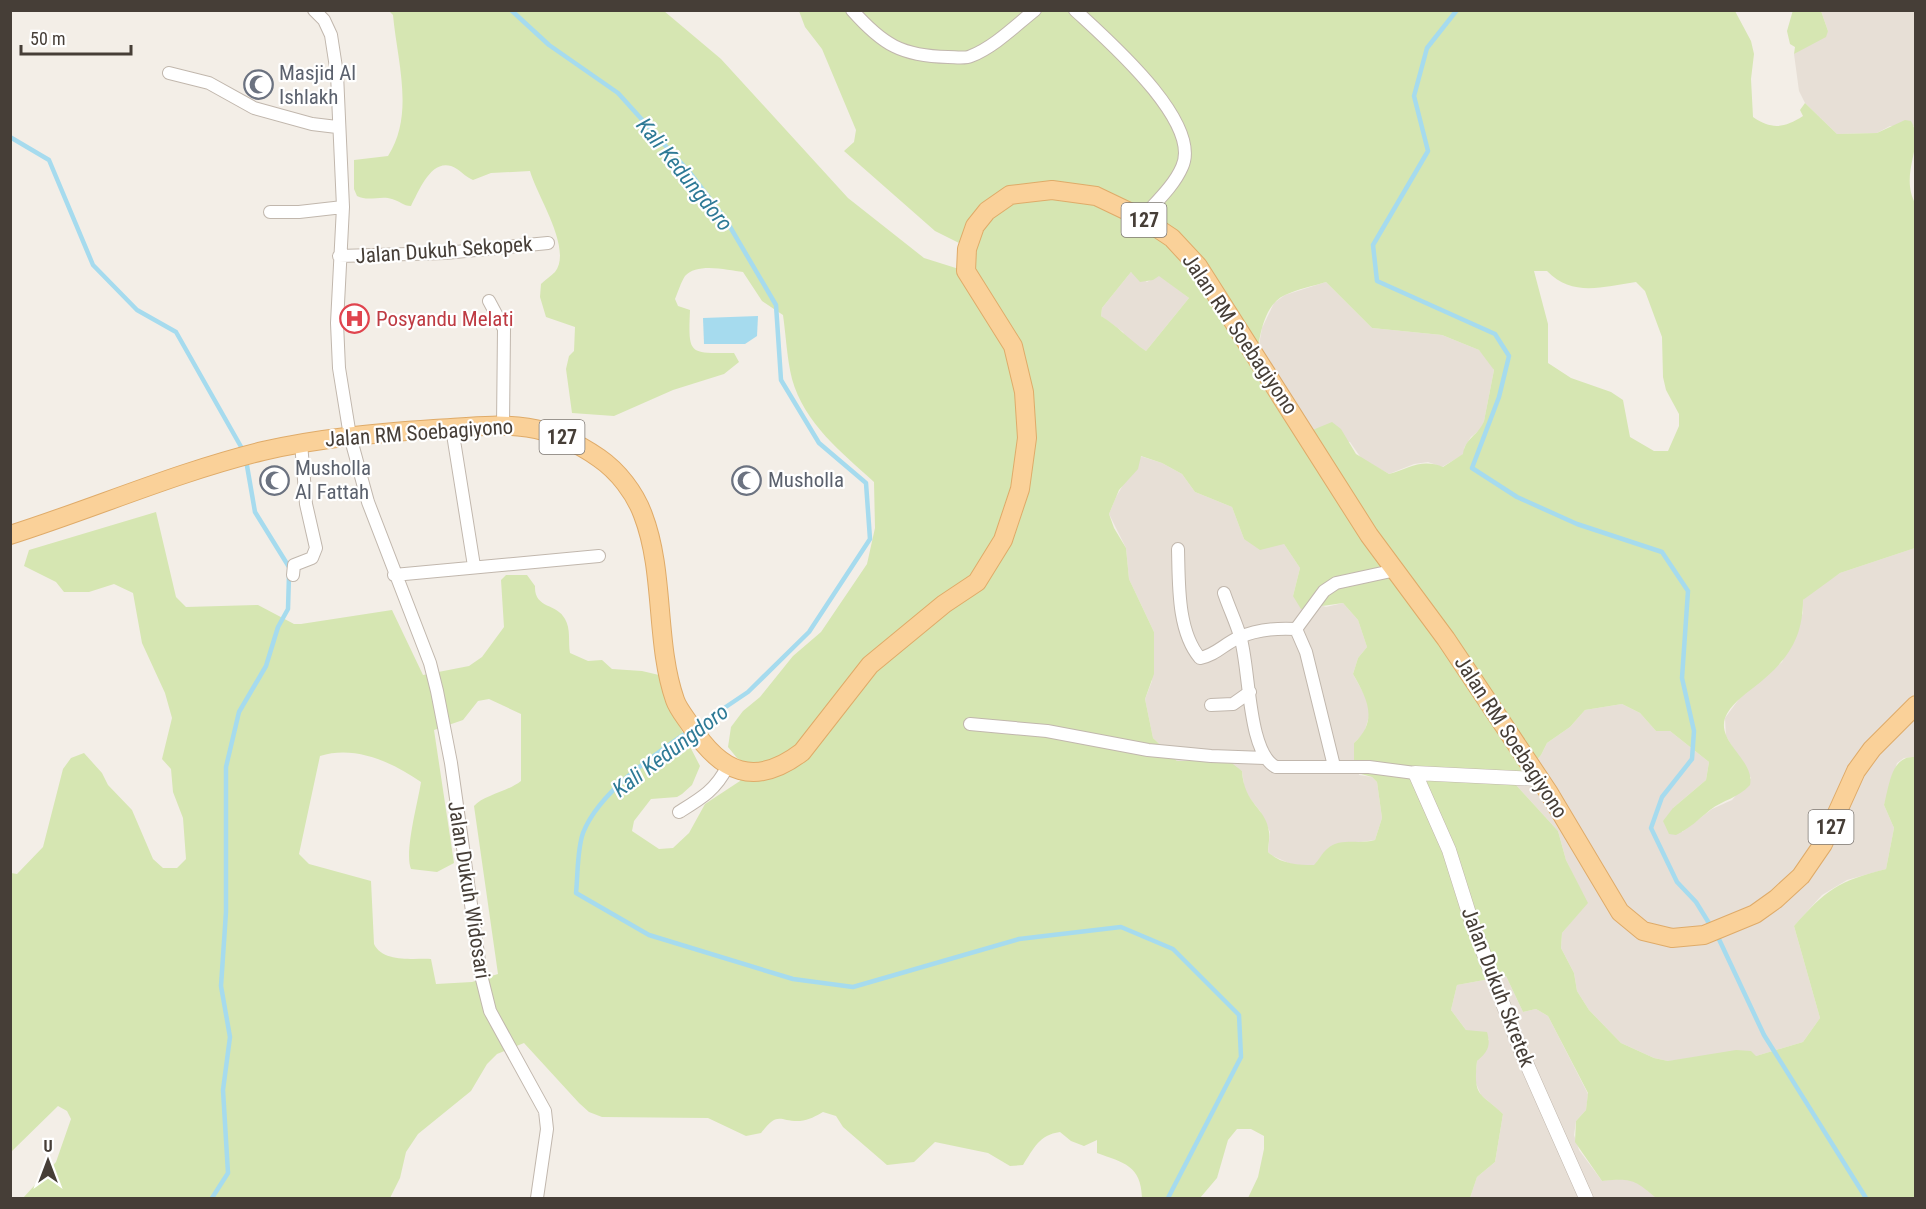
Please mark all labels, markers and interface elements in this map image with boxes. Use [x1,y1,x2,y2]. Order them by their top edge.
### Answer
scale bar [21,18,130,56]
text: 50 m [30,28,65,49]
place label: Masjid Al Ishlakh [279,61,356,109]
mosque icon: Masjid Al Ishlakh [242,69,274,101]
water label: Kali Kedungdoro [631,113,738,236]
road number: 127 [1122,203,1166,237]
street label: Jalan Dukuh Sekopek [355,232,534,268]
street label: Jalan RM Soebagiyono [1177,249,1303,419]
hospital icon: Posyandu Melati [339,303,371,335]
place label: Posyandu Melati [376,307,513,331]
street label: Jalan RM Soebagiyono [324,414,514,452]
road number: 127 [540,420,584,454]
place label: Musholla Al Fattah [295,456,371,504]
mosque icon: Musholla Al Fattah [258,464,290,496]
mosque icon: Musholla [731,464,763,496]
place label: Musholla [768,468,844,492]
street label: Jalan RM Soebagiyono [1450,651,1572,823]
water label: Kali Kedungdoro [608,699,733,802]
street label: Jalan Dukuh Widosari [443,800,495,980]
road number: 127 [1808,810,1854,844]
street label: Jalan Dukuh Skretek [1457,904,1540,1071]
north arrow [18,1131,78,1191]
text: U [43,1137,53,1156]

